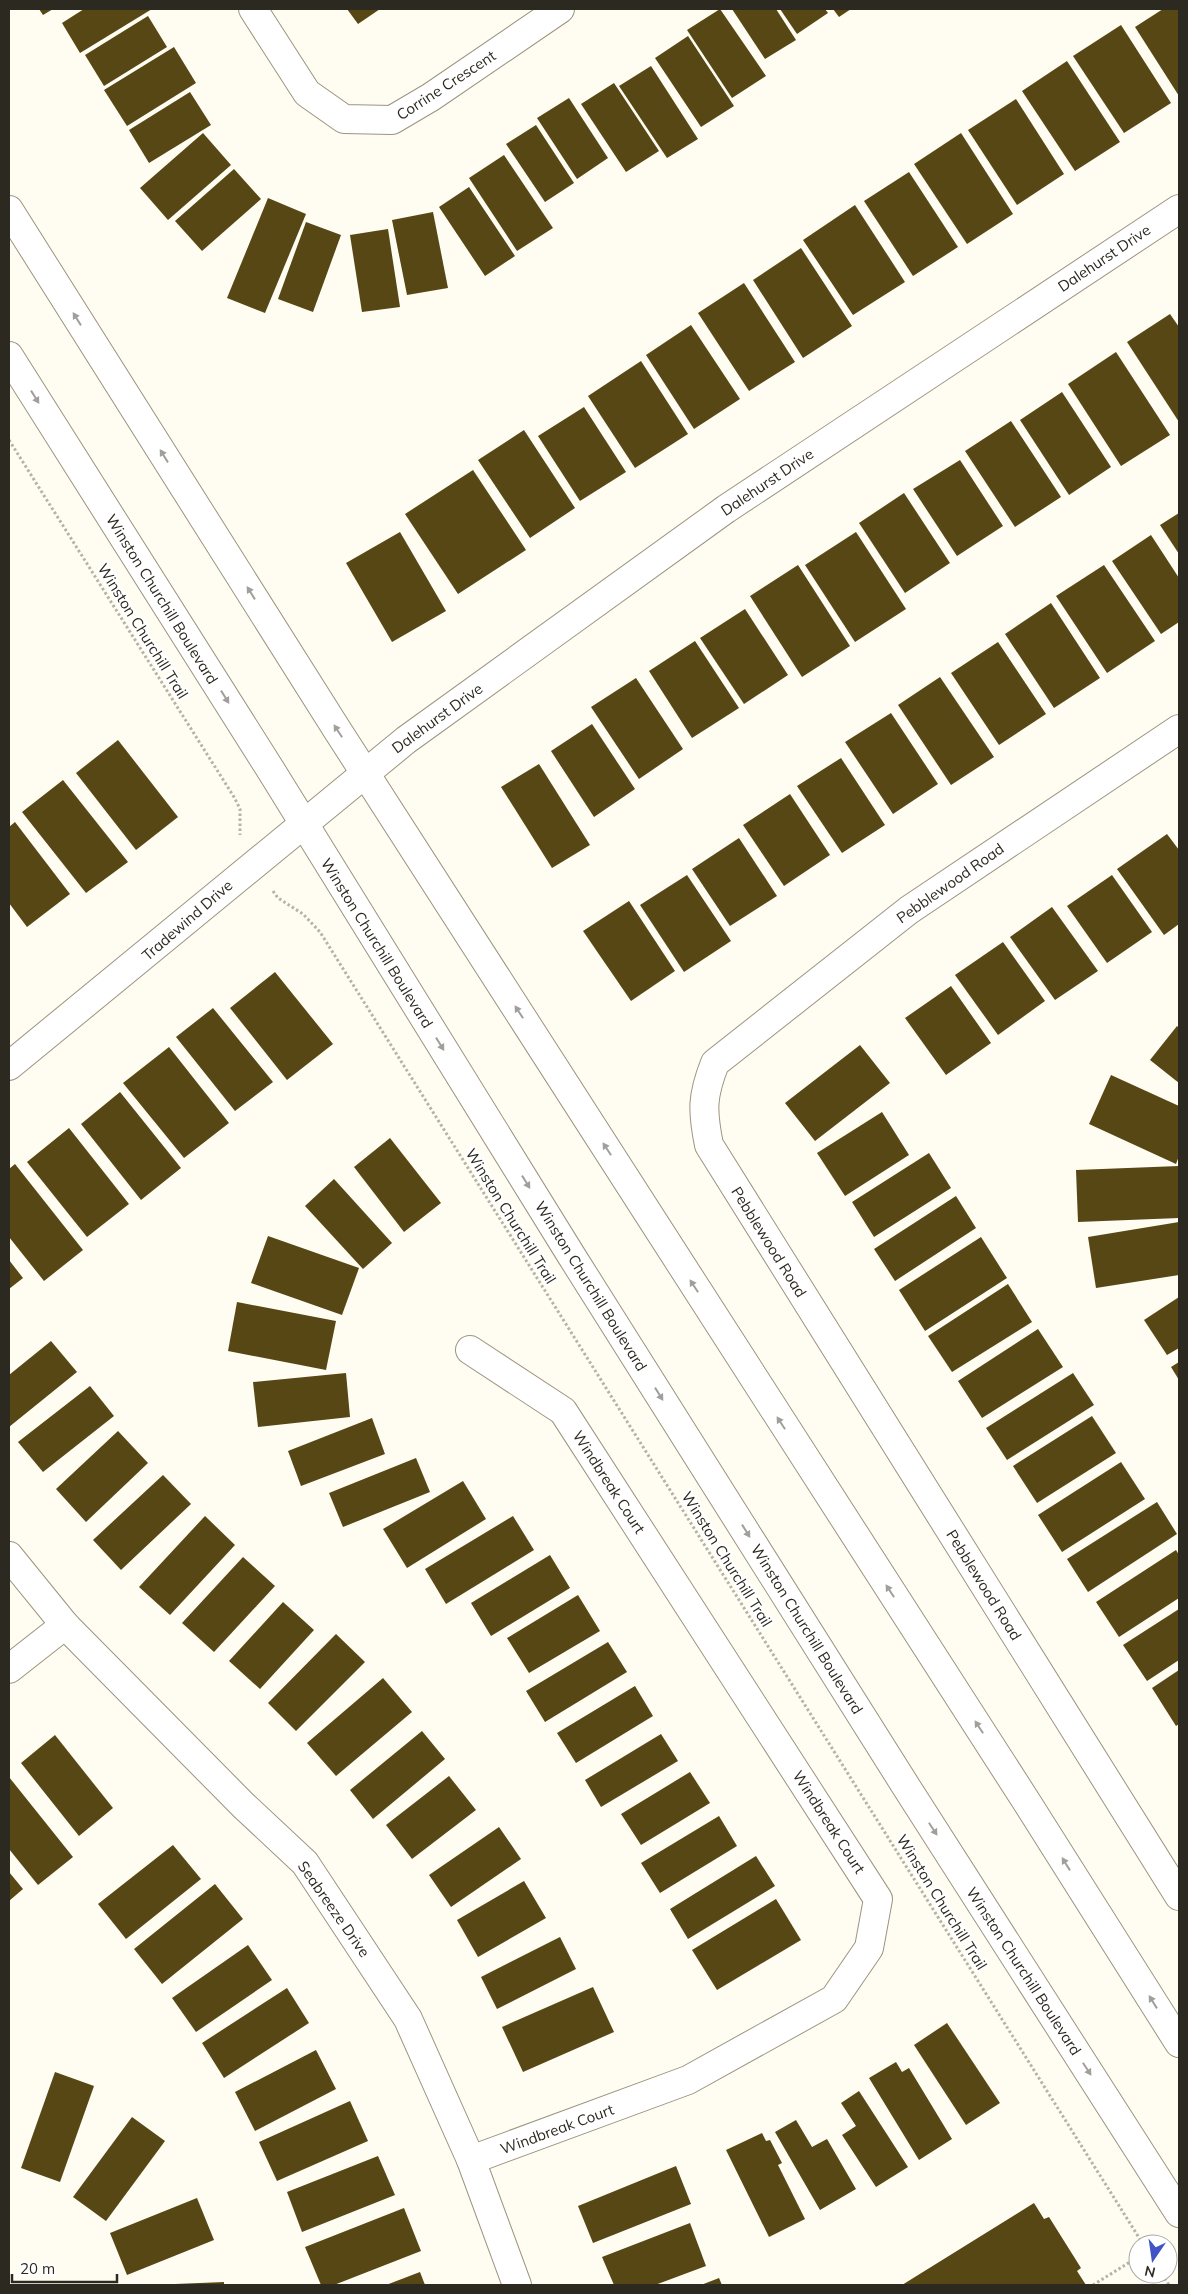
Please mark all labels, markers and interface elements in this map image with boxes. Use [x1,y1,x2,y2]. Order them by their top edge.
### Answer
street label: Corrine Crescent [393,46,499,124]
street label: Dalehurst Drive [1054,220,1154,296]
one-way arrow [73,312,82,325]
one-way arrow [30,391,40,404]
street label: Dalehurst Drive [717,444,817,520]
one-way arrow [159,449,169,463]
street label: Winston Churchill Boulevard [102,510,222,688]
street label: Winston Churchill Trail [94,560,192,702]
one-way arrow [246,587,256,600]
street label: Dalehurst Drive [388,679,486,757]
one-way arrow [220,691,229,704]
one-way arrow [333,724,343,737]
street label: Pebblewood Road [893,839,1007,927]
street label: Winston Churchill Boulevard [317,854,437,1032]
street label: Tradewind Drive [138,875,236,965]
one-way arrow [515,1005,524,1019]
one-way arrow [435,1038,445,1051]
one-way arrow [602,1142,611,1156]
street label: Winston Churchill Trail [462,1145,560,1287]
one-way arrow [521,1176,531,1189]
street label: Pebblewood Road [727,1183,811,1301]
street label: Winston Churchill Boulevard [531,1197,651,1375]
one-way arrow [689,1279,699,1293]
one-way arrow [654,1387,664,1400]
one-way arrow [777,1416,786,1430]
street label: Windbreak Court [569,1427,649,1537]
street label: Winston Churchill Trail [678,1488,776,1630]
one-way arrow [741,1525,750,1538]
street label: Pebblewood Road [942,1526,1026,1644]
street label: Winston Churchill Boulevard [747,1540,867,1718]
one-way arrow [885,1584,895,1598]
one-way arrow [974,1721,983,1734]
street label: Windbreak Court [789,1767,869,1877]
one-way arrow [928,1822,938,1835]
street label: Winston Churchill Trail [893,1831,991,1973]
street label: Seabreeze Drive [294,1857,374,1961]
one-way arrow [1062,1858,1071,1871]
street label: Winston Churchill Boulevard [962,1883,1086,2059]
one-way arrow [1149,1995,1158,2008]
one-way arrow [1082,2062,1092,2075]
street label: Windbreak Court [498,2100,616,2158]
north arrow [1128,2234,1178,2284]
scale bar [12,2252,118,2284]
text: 20 m [20,2259,55,2278]
text: N [1143,2262,1157,2282]

